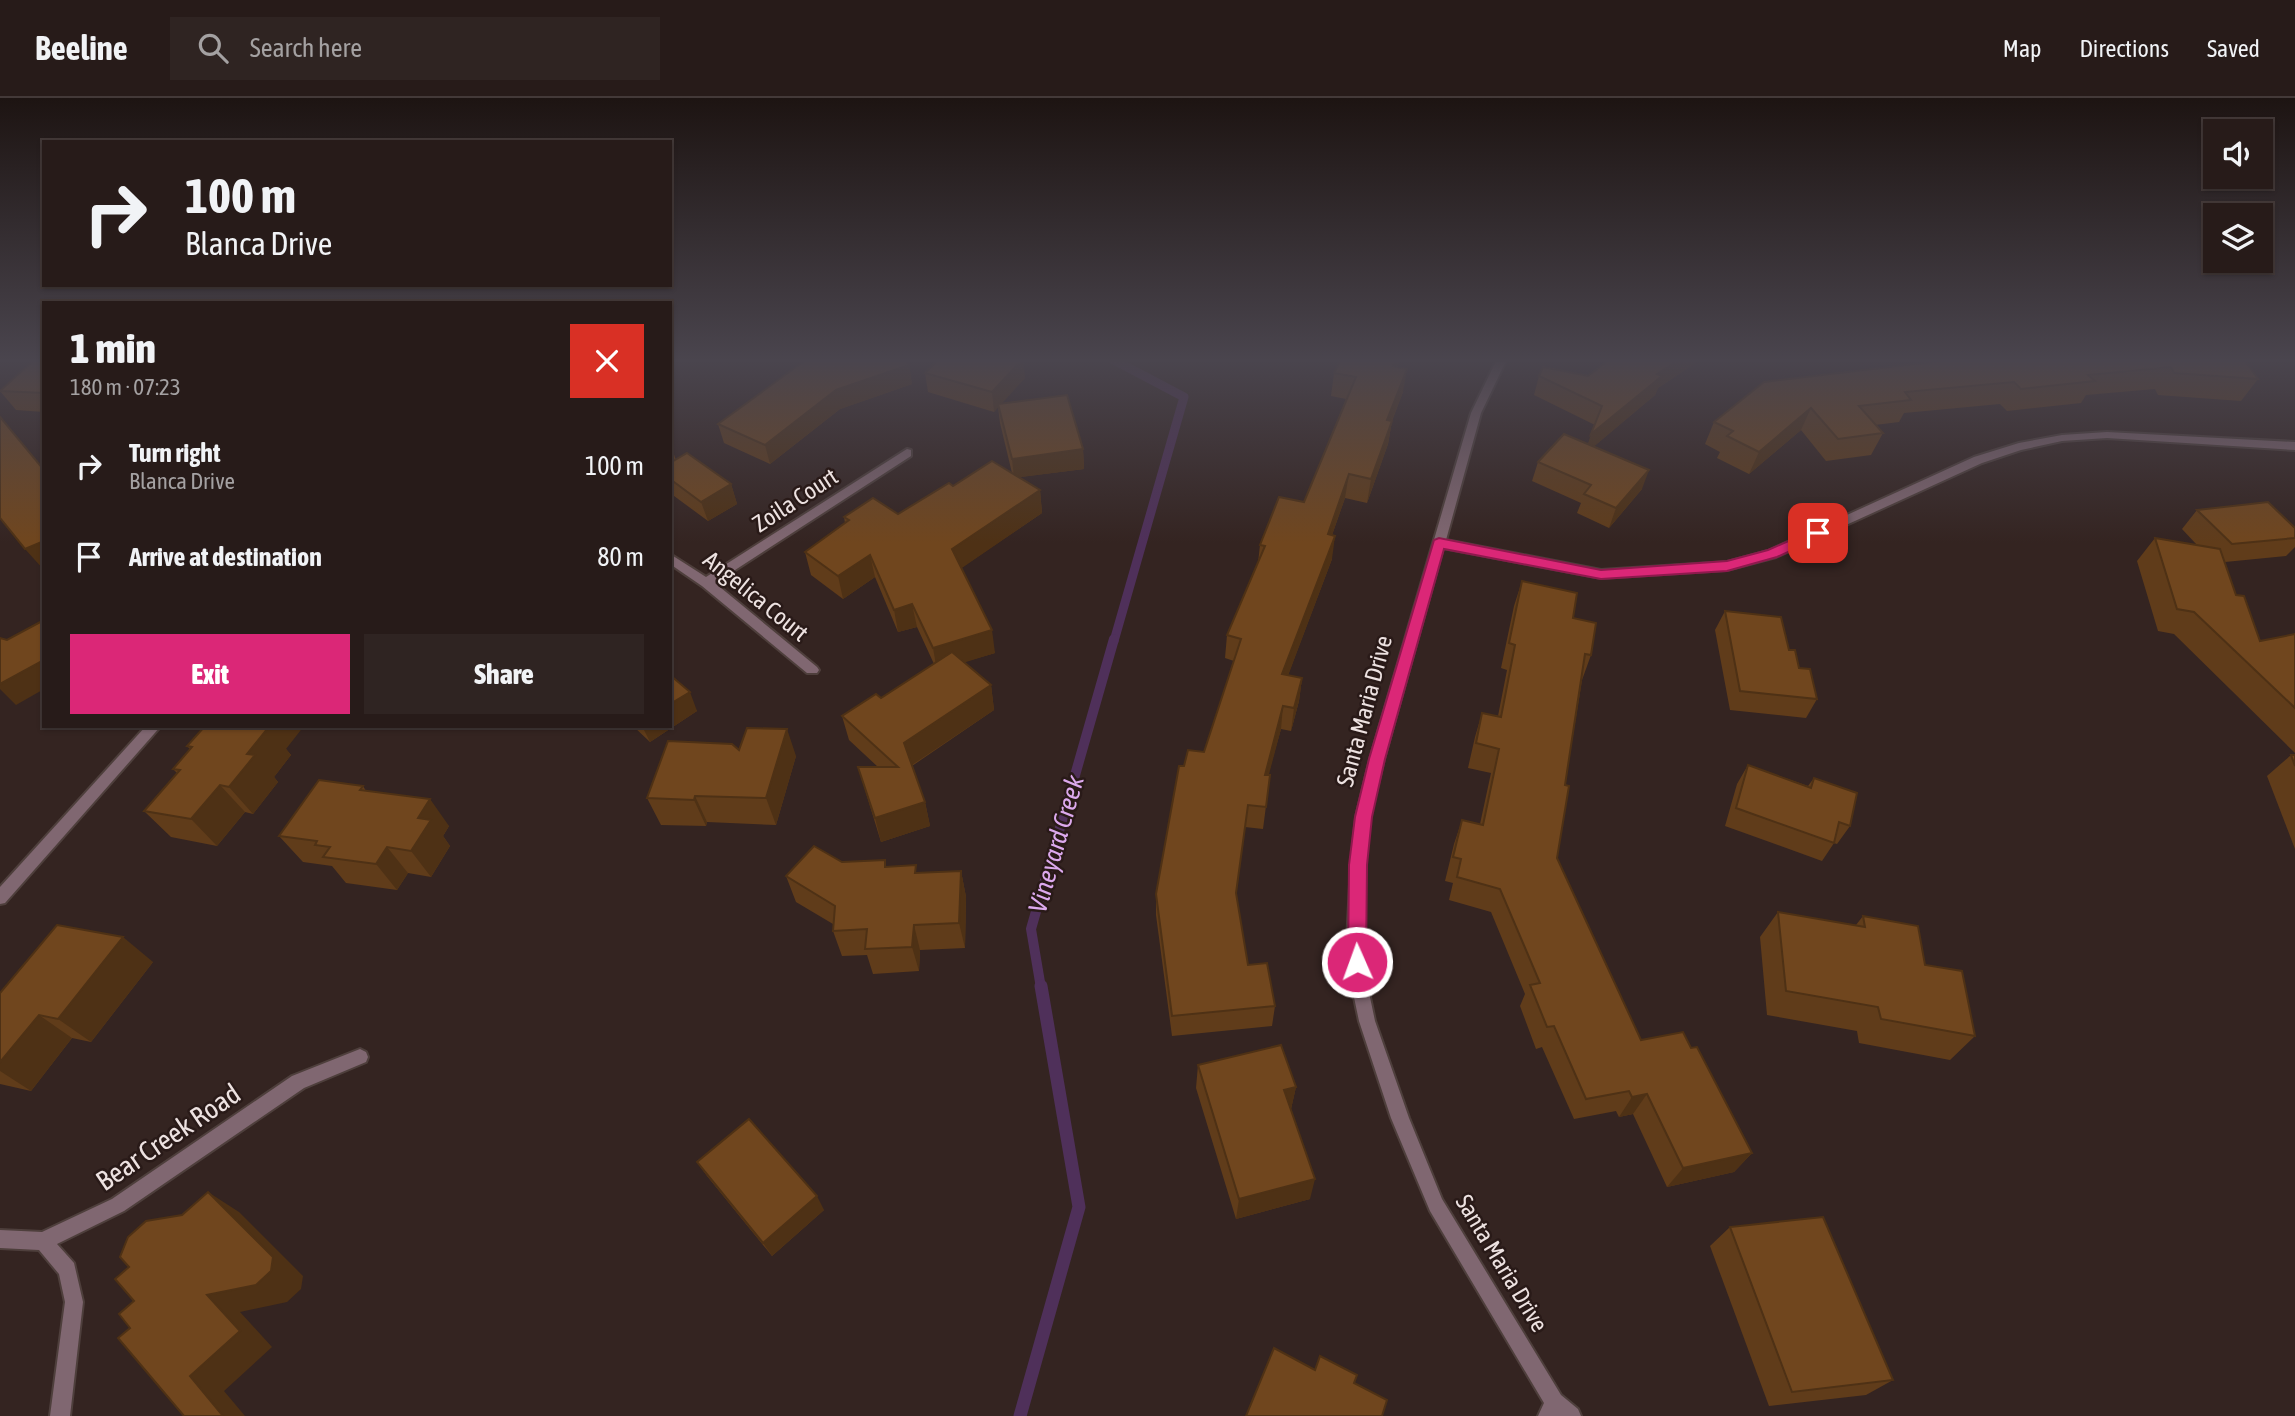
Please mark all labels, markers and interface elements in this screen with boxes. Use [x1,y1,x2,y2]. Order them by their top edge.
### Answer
search box [170,17,660,80]
text: Beeline [35,29,128,67]
icon: search [194,29,232,67]
text: Search here [250,33,362,63]
text: Map [2003,35,2041,62]
text: Directions [2079,35,2169,62]
text: Saved [2207,35,2260,62]
map controls [2203,119,2273,273]
button: sound [2203,119,2273,189]
text: 100 m [185,167,296,223]
icon: right [70,168,161,259]
button: layers [2203,203,2273,273]
text: Blanca Drive [185,225,332,262]
text: 1 min [70,324,156,372]
button: close [570,324,644,398]
text: 180 m · 07:23 [70,374,181,400]
text: Turn right [129,438,220,468]
icon: right [70,447,108,485]
text: 100 m [585,451,644,481]
street label: Zoila Court [747,463,843,537]
text: Blanca Drive [129,468,235,494]
pin [1788,503,1848,563]
icon: arrive [1799,514,1837,552]
icon: arrive [70,538,108,576]
text: Arrive at destination [129,542,322,572]
text: 80 m [597,542,644,572]
street label: Angelica Court [698,546,814,646]
street label: Santa Maria Drive [1331,633,1397,789]
button: Exit [70,634,350,714]
button: Share [364,634,644,714]
water label: Vineyard Creek [1022,771,1090,916]
position arrow [1320,925,1394,999]
street label: Bear Creek Road [90,1077,246,1197]
street label: Santa Maria Drive [1450,1190,1554,1336]

